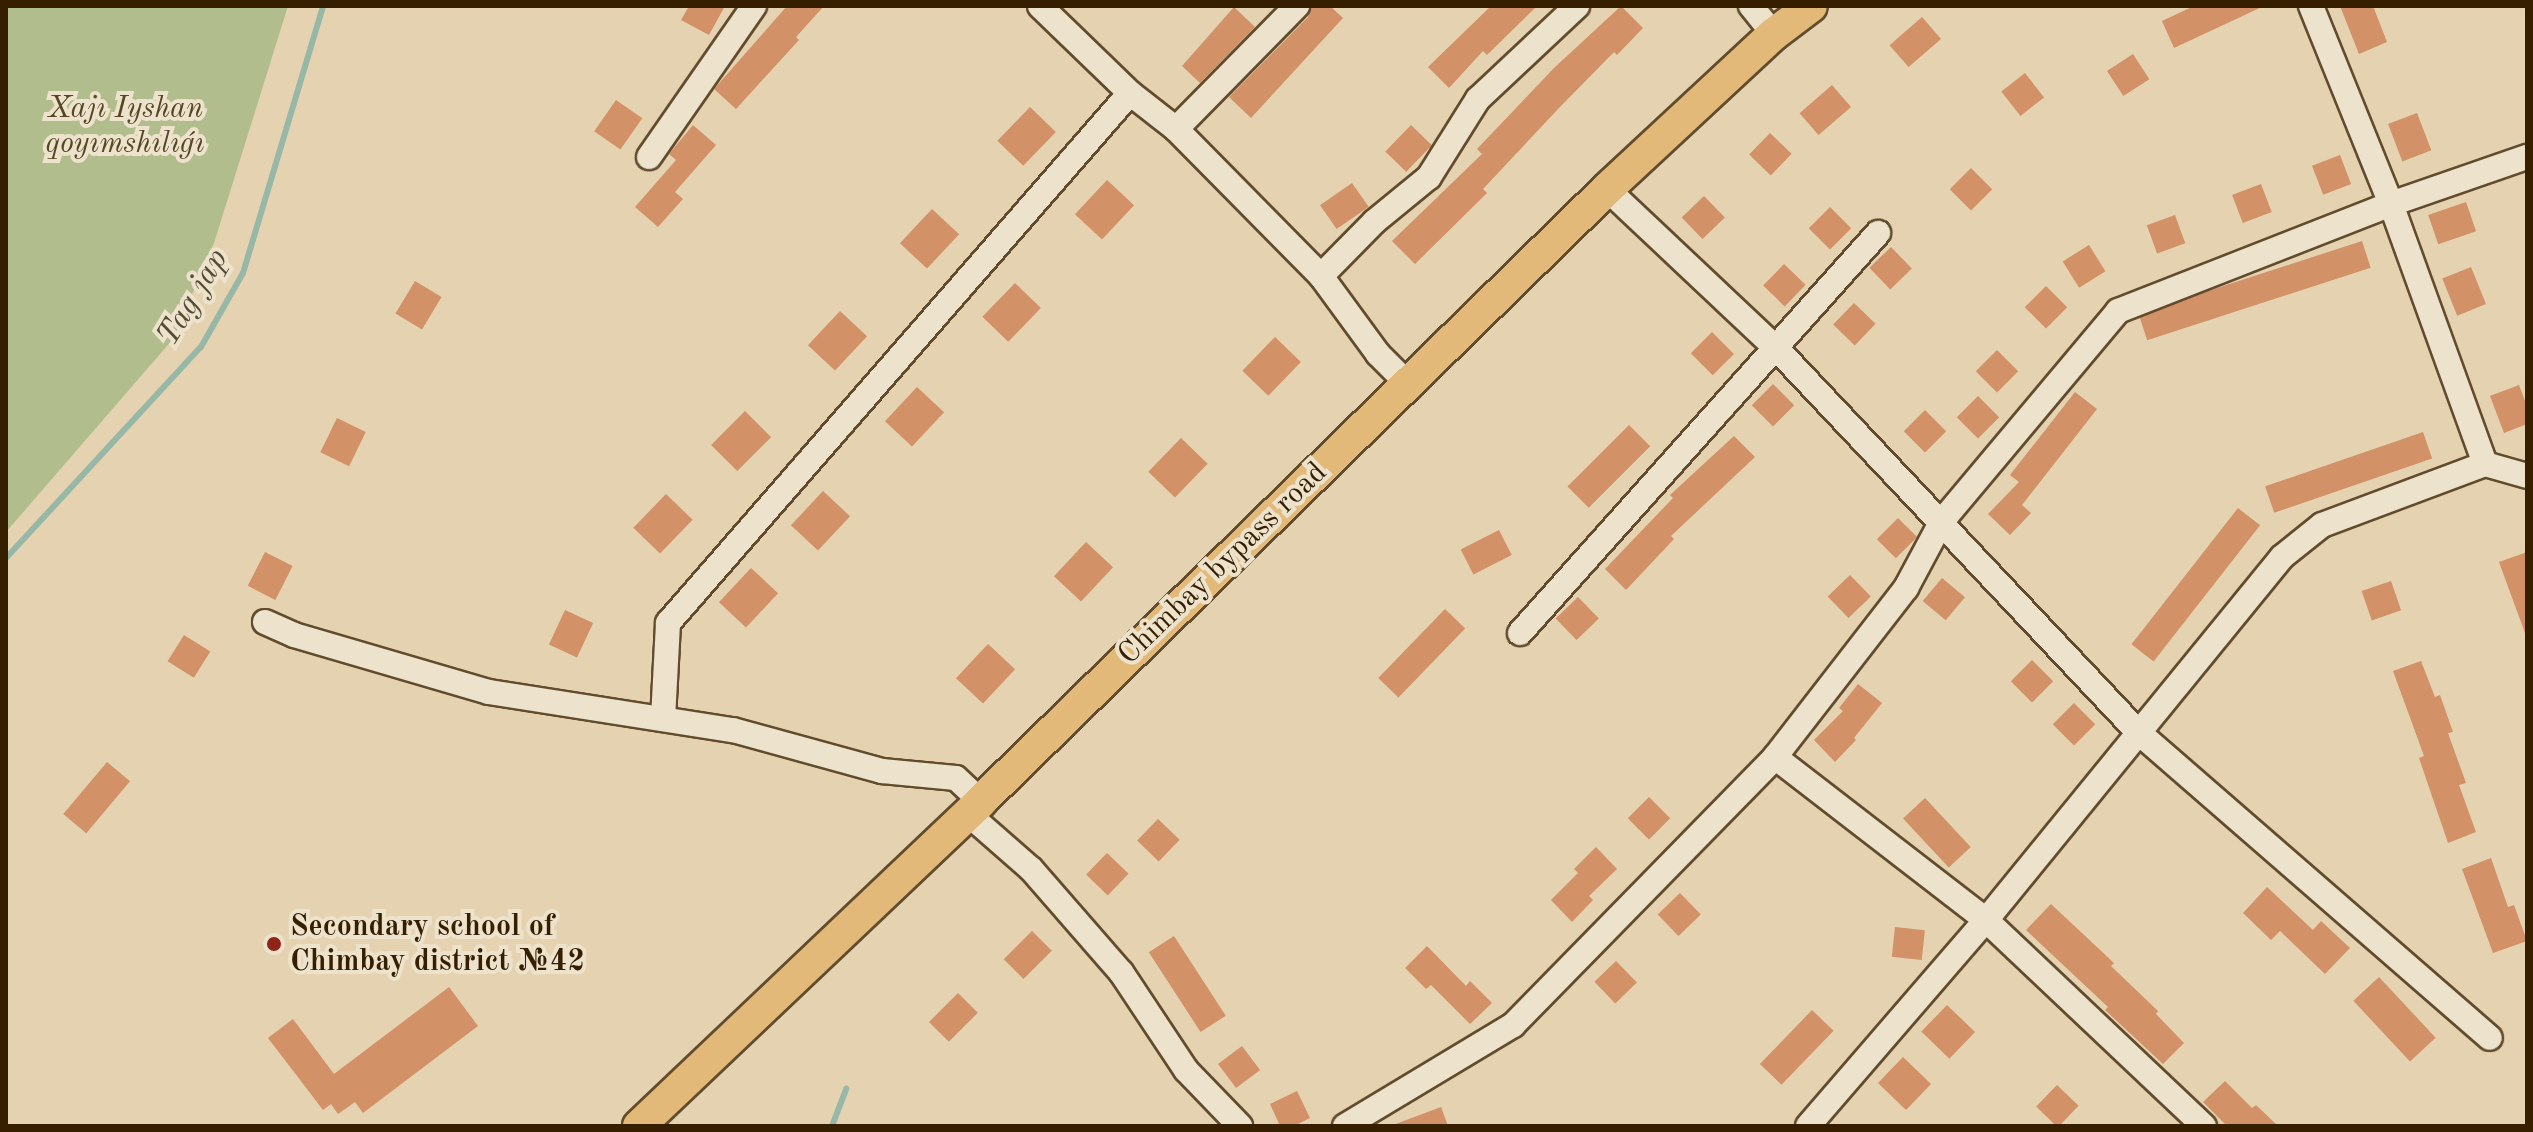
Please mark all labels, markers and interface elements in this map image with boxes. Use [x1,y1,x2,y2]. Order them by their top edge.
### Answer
park label: Xajı Iyshan qoyımshılıǵı [46,91,204,162]
water label: Tag jap [150,243,238,353]
street label: Chimbay bypass road [1111,455,1335,673]
place label: Secondary school of Chimbay district №42 [290,909,585,980]
marker: Secondary school of Chimbay district №42 [265,935,283,953]

